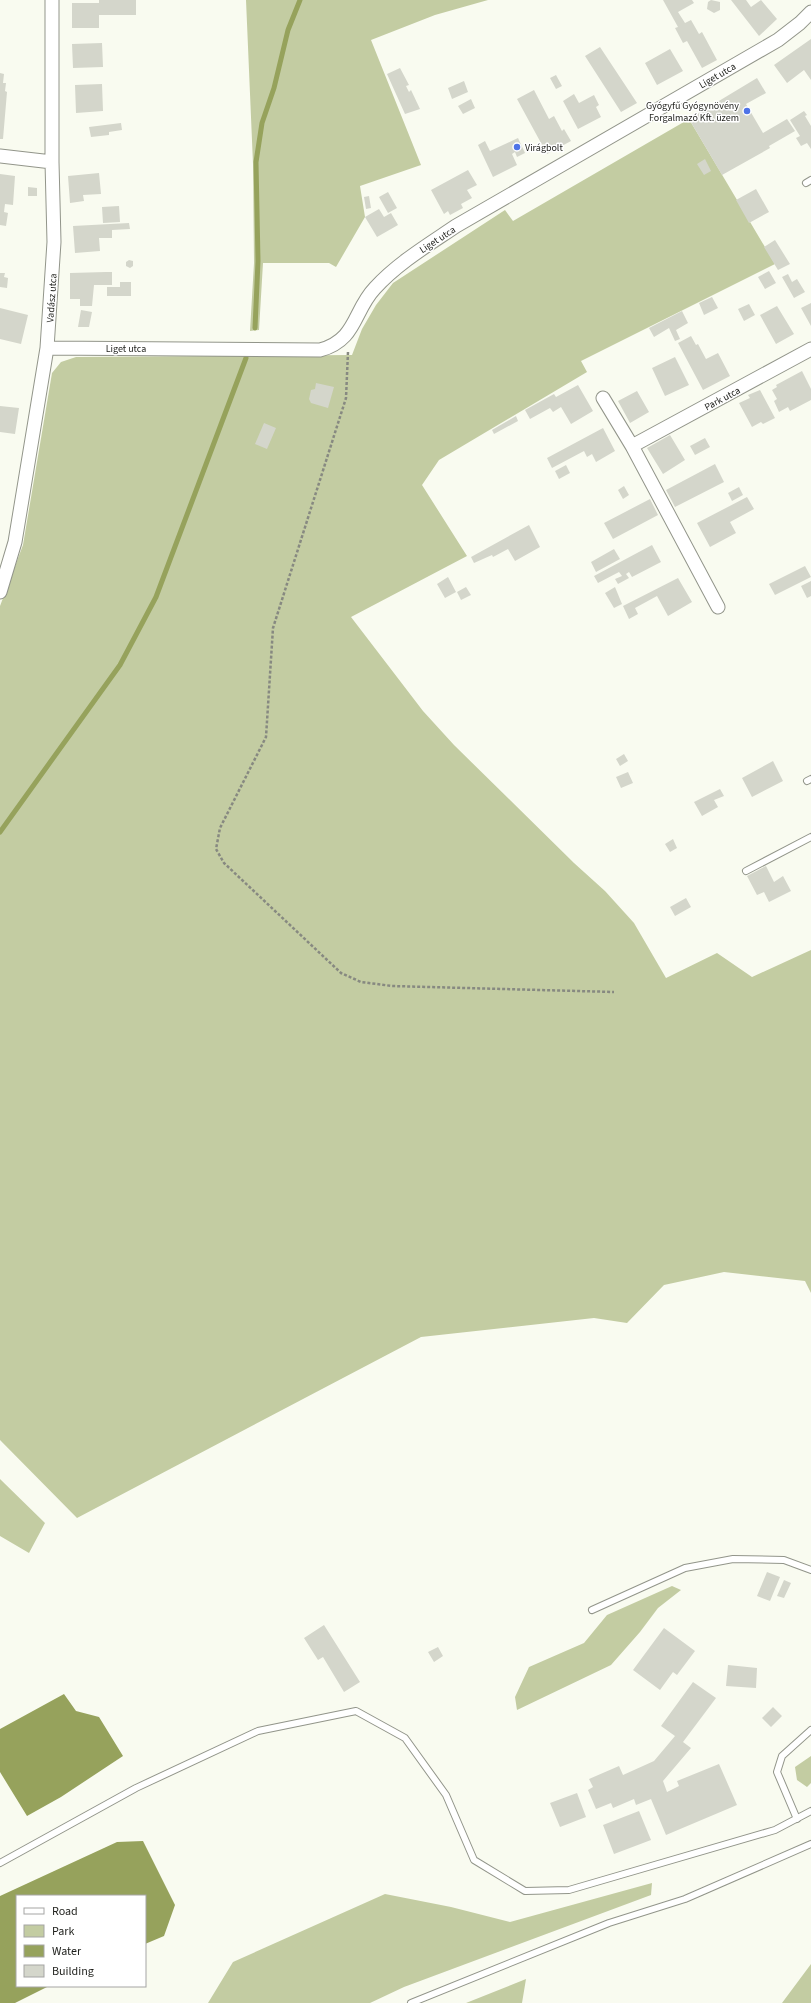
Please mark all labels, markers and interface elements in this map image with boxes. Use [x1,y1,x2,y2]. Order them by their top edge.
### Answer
street label: Liget utca [696,60,739,92]
place label: Gyógyfű Gyógynövény Forgalmazó Kft. üzem [646,99,739,125]
marker: Gyógyfű Gyógynövény Forgalmazó Kft. üzem [742,106,752,116]
place label: Virágbolt [525,141,563,155]
marker: Virágbolt [512,142,522,152]
street label: Liget utca [417,223,458,257]
street label: Vadász utca [43,273,61,323]
street label: Liget utca [106,342,146,356]
street label: Park utca [702,384,743,414]
legend [16,1895,146,1987]
text: Road [52,1903,78,1920]
text: Park [52,1923,74,1940]
text: Water [52,1943,82,1960]
text: Building [52,1963,94,1980]

